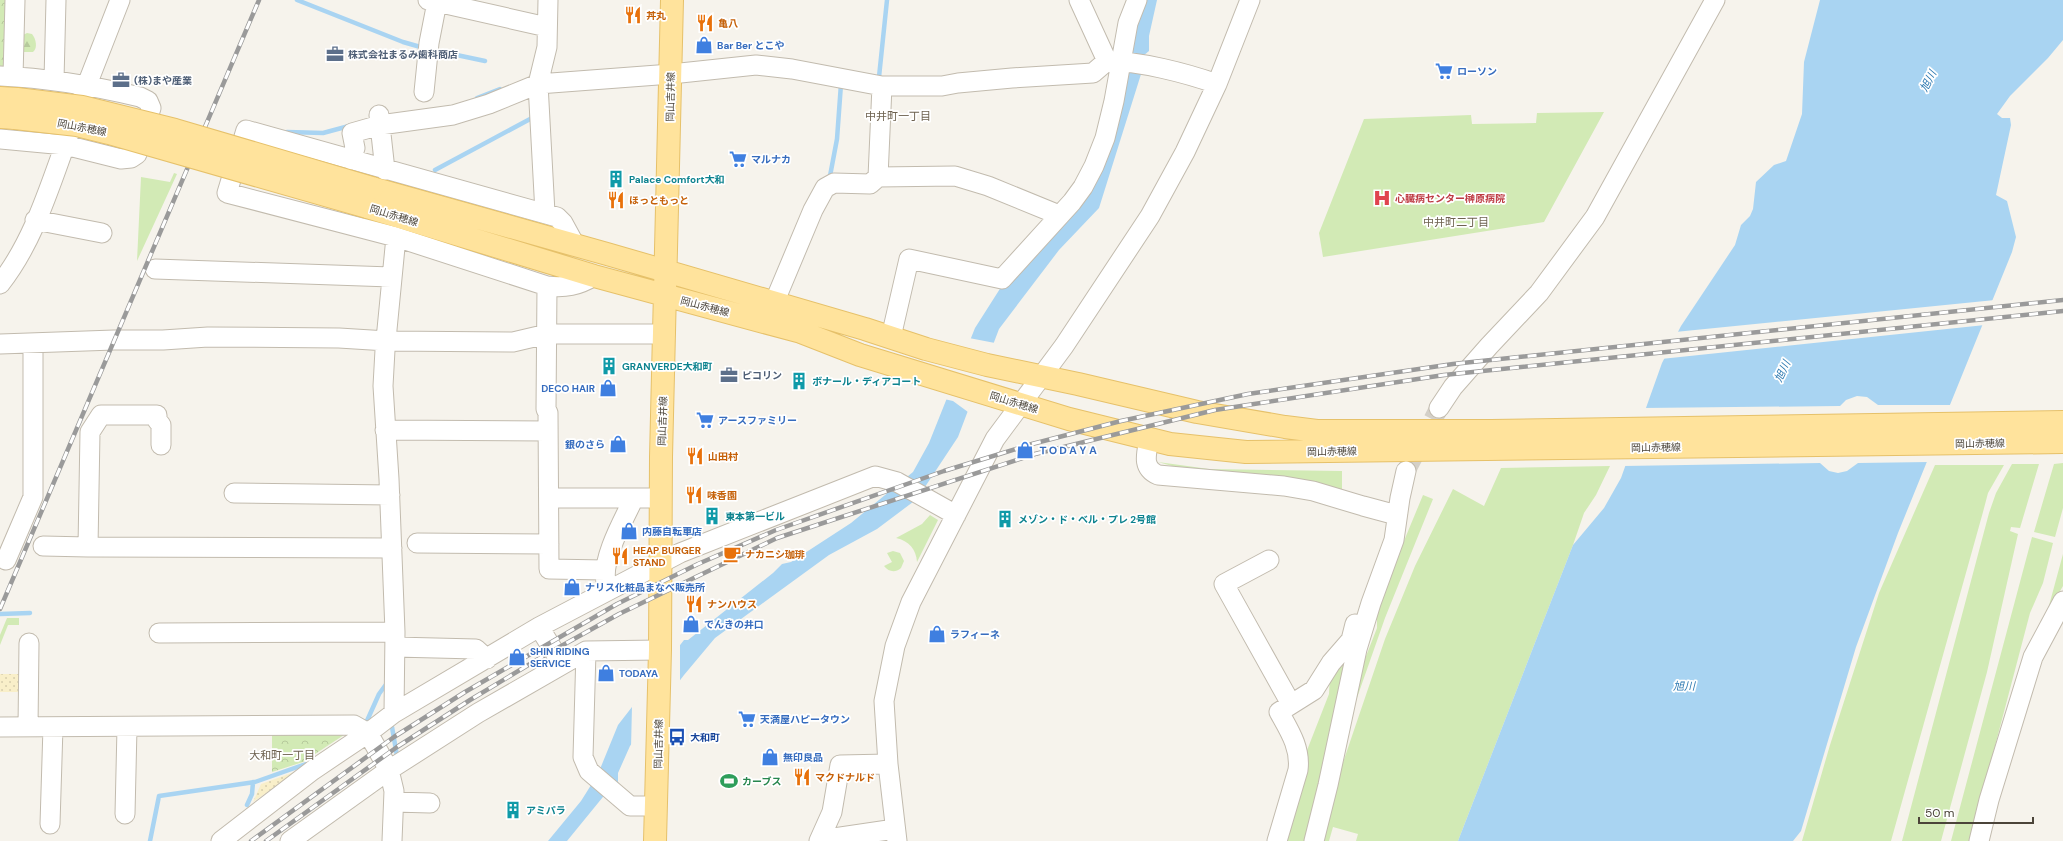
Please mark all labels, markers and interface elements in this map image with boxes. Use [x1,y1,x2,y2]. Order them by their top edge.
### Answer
restaurant icon: 丼丸 [623,5,643,25]
place label: 丼丸 [646,9,666,22]
restaurant icon: 亀八 [695,13,715,33]
place label: 亀八 [718,17,738,30]
shop icon: Bar Ber とこや [694,35,714,55]
place label: Bar Ber とこや [717,39,785,52]
office icon: 株式会社まるみ歯科商店 [325,44,345,64]
place label: 株式会社まるみ歯科商店 [348,48,458,61]
supermarket icon: ローソン [1434,61,1454,81]
place label: ローソン [1457,65,1497,78]
water label: 旭川 [1917,67,1940,94]
office icon: (株)まや産業 [111,70,131,90]
street label: 岡山吉井線 [664,72,677,122]
place label: (株)まや産業 [134,74,192,87]
district label: 中井町一丁目 [865,109,931,123]
street label: 岡山赤穂線 [56,116,108,139]
supermarket icon: マルナカ [728,149,748,169]
place label: マルナカ [751,153,791,166]
building icon: Palace Comfort大和 [606,169,626,189]
place label: Palace Comfort大和 [629,173,725,186]
hospital icon: 心臓病センター榊原病院 [1372,188,1392,208]
restaurant icon: ほっともっと [606,190,626,210]
place label: 心臓病センター榊原病院 [1395,192,1505,205]
place label: ほっともっと [629,194,689,207]
street label: 岡山赤穂線 [368,202,420,229]
district label: 中井町二丁目 [1423,215,1489,229]
street label: 岡山赤穂線 [679,294,731,319]
building icon: GRANVERDE大和町 [599,356,619,376]
water label: 旭川 [1771,357,1793,384]
place label: GRANVERDE大和町 [622,360,713,373]
office icon: ピコリン [719,365,739,385]
place label: ピコリン [742,369,782,382]
building icon: ボナール・ディアコート [789,371,809,391]
place label: ボナール・ディアコート [812,375,921,388]
shop icon: DECO HAIR [598,378,618,398]
place label: DECO HAIR [541,382,595,395]
street label: 岡山赤穂線 [988,389,1040,416]
street label: 岡山吉井線 [655,396,670,446]
supermarket icon: アースファミリー [695,410,715,430]
place label: アースファミリー [718,414,797,427]
shop icon: 銀のさら [608,434,628,454]
street label: 岡山赤穂線 [1955,437,2005,450]
place label: 銀のさら [565,438,605,451]
shop icon: ＴＯＤＡＹＡ [1015,440,1035,460]
street label: 岡山赤穂線 [1631,441,1681,454]
place label: ＴＯＤＡＹＡ [1038,444,1098,457]
street label: 岡山赤穂線 [1307,445,1357,458]
restaurant icon: 山田村 [685,446,705,466]
place label: 山田村 [708,450,738,463]
restaurant icon: 味香園 [684,485,704,505]
place label: 味香園 [707,489,737,502]
building icon: 東本第一ビル [702,506,722,526]
building icon: メゾン・ド・ベル・プレ 2号館 [995,509,1015,529]
place label: 東本第一ビル [725,510,785,523]
place label: メゾン・ド・ベル・プレ 2号館 [1018,513,1156,526]
shop icon: 内藤自転車店 [619,521,639,541]
place label: 内藤自転車店 [642,525,702,538]
place label: HEAP BURGER STAND [633,544,701,569]
cafe icon: ナカニシ珈琲 [722,544,742,564]
restaurant icon: HEAP BURGER STAND [610,546,630,566]
place label: ナカニシ珈琲 [745,548,805,561]
shop icon: ナリス化粧品まなべ販売所 [562,577,582,597]
place label: ナリス化粧品まなべ販売所 [585,581,705,594]
restaurant icon: ナンハウス [684,594,704,614]
place label: ナンハウス [707,598,757,611]
shop icon: でんきの井口 [681,614,701,634]
place label: でんきの井口 [704,618,764,631]
shop icon: ラフィーネ [927,624,947,644]
place label: ラフィーネ [950,628,1000,641]
place label: SHIN RIDING SERVICE [530,645,590,670]
shop icon: SHIN RIDING SERVICE [507,647,527,667]
shop icon: TODAYA [596,663,616,683]
place label: TODAYA [619,667,658,680]
water label: 旭川 [1673,679,1696,693]
supermarket icon: 天満屋ハピータウン [737,709,757,729]
place label: 天満屋ハピータウン [760,713,850,726]
street label: 岡山吉井線 [652,719,665,769]
bus stop icon: 大和町 [667,727,687,747]
place label: 大和町 [690,731,720,744]
shop icon: 無印良品 [760,747,780,767]
district label: 大和町一丁目 [249,748,315,762]
place label: 無印良品 [783,751,823,764]
restaurant icon: マクドナルド [792,767,812,787]
sports icon: カーブス [719,771,739,791]
place label: マクドナルド [815,771,875,784]
place label: カーブス [742,775,781,788]
scale bar [1919,799,2033,825]
building icon: アミパラ [503,800,523,820]
place label: アミパラ [526,804,566,817]
text: 50 m [1925,805,1954,821]

